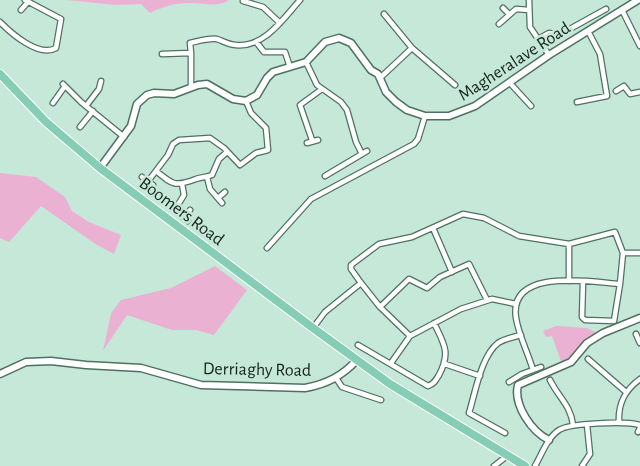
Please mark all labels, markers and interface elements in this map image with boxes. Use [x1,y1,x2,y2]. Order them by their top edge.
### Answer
street label: Magheralave Road [455,19,574,105]
street label: Boomers Road [136,174,227,249]
street label: Derriaghy Road [203,360,311,380]

